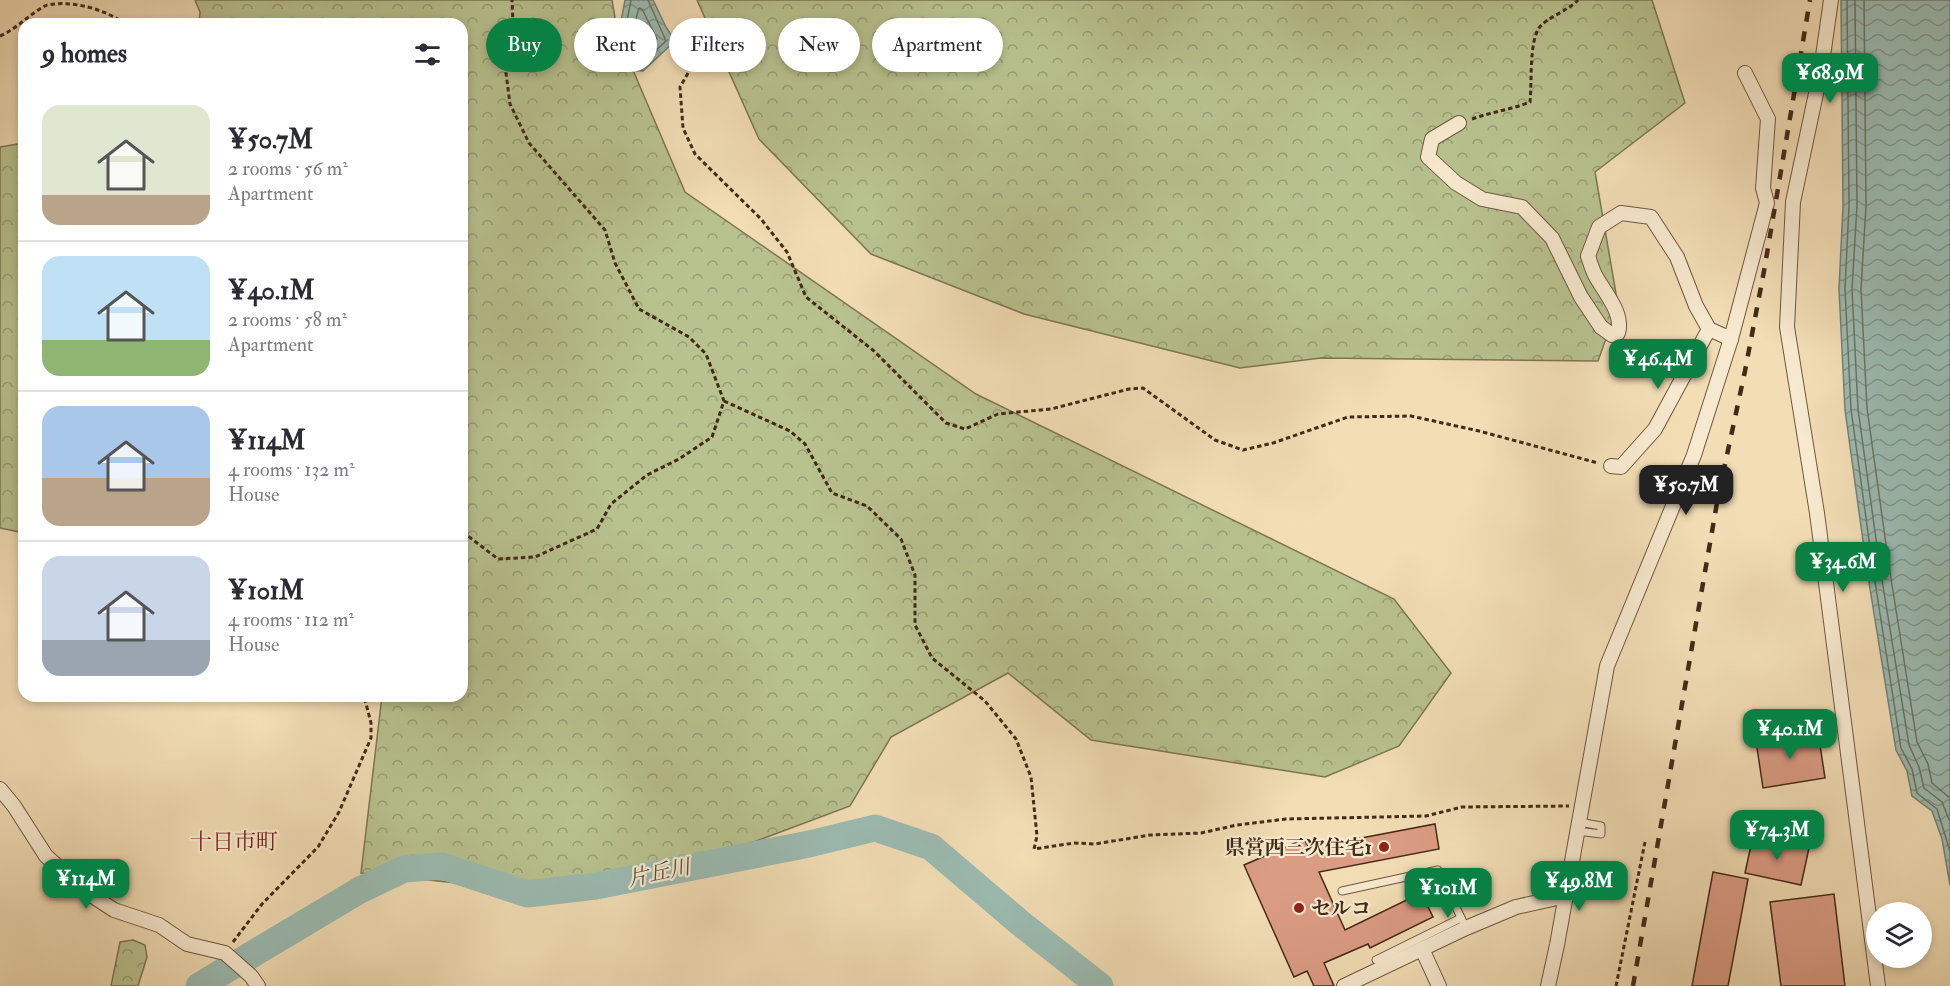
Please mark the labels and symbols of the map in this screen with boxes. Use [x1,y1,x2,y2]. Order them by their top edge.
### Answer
pin: ¥68.9M [1781,53,1879,104]
pin: ¥46.4M [1609,339,1707,390]
pin: ¥50.7M [1637,465,1735,516]
pin: ¥34.6M [1794,542,1892,593]
pin: ¥40.1M [1741,709,1839,760]
pin: ¥74.3M [1728,810,1826,861]
district label: 十日市町 [190,828,278,856]
place label: 県営西三次住宅1 [1225,835,1372,860]
marker: 県営西三次住宅1 [1377,840,1391,854]
water label: 片丘川 [625,853,695,893]
pin: ¥114M [44,859,128,910]
pin: ¥49.8M [1530,861,1628,912]
pin: ¥101M [1406,868,1490,919]
place label: セルコ [1311,896,1371,921]
marker: セルコ [1292,901,1306,915]

